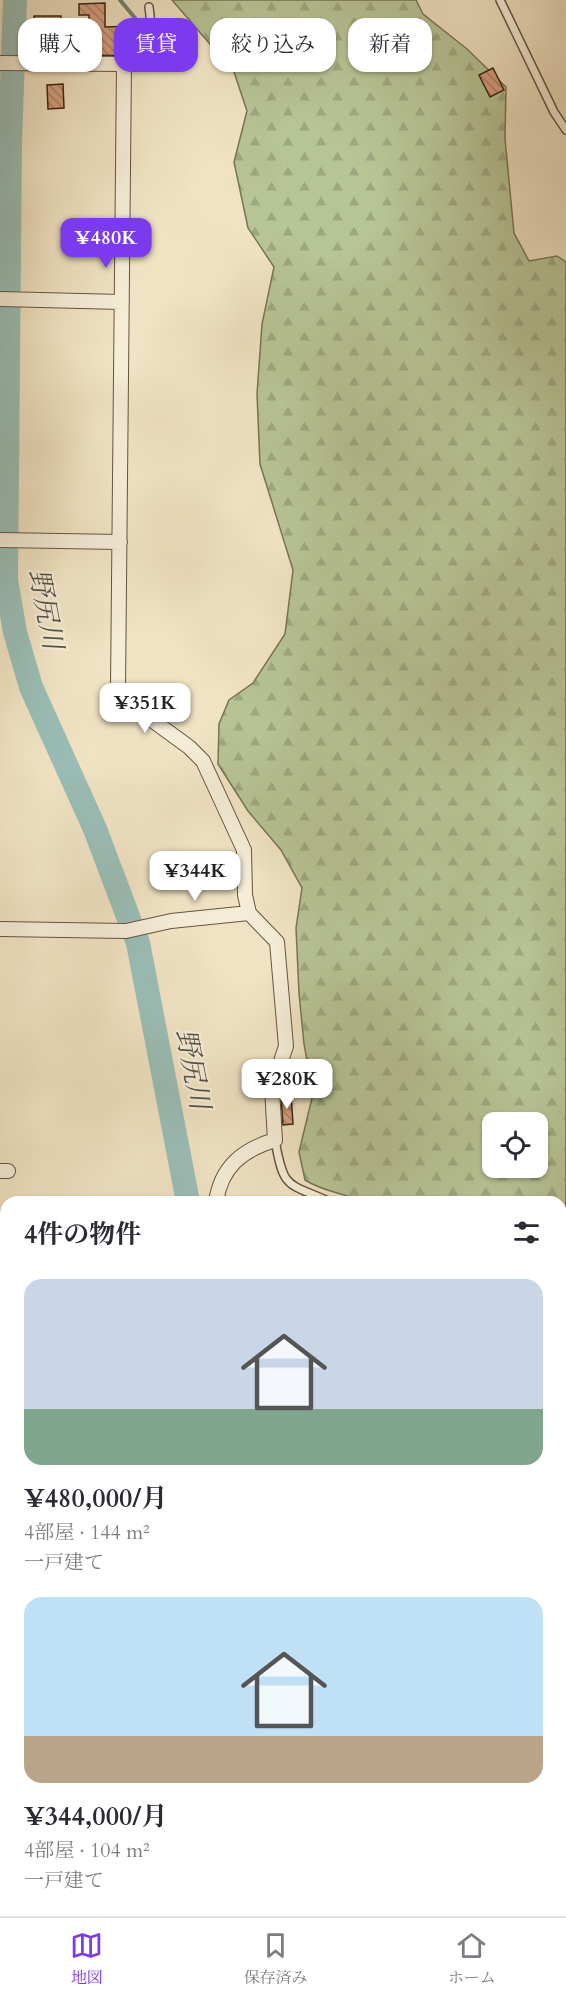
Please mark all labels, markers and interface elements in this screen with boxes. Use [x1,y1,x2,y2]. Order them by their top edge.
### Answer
chip: 購入 [18,18,102,72]
chip: 賃貸 [114,18,198,72]
chip: 絞り込み [210,18,336,72]
chip: 新着 [348,18,432,72]
pin: ¥480K [64,218,148,269]
text: ¥480K [75,224,137,251]
water label: 野尻川 [20,566,72,655]
pin: ¥351K [103,683,187,734]
text: ¥351K [114,689,176,716]
pin: ¥344K [153,851,237,902]
text: ¥344K [164,857,226,884]
water label: 野尻川 [167,1026,219,1115]
pin: ¥280K [245,1059,329,1110]
text: ¥280K [256,1065,318,1092]
map controls [482,1112,548,1178]
button: locate [482,1112,548,1178]
icon: filters [510,1216,543,1249]
text: 4件の物件 [24,1217,141,1252]
icon: home [230,1318,338,1426]
text: ¥480,000/月 [24,1481,167,1516]
text: 4部屋 · 144 m² [24,1519,150,1546]
text: 一戸建て [24,1549,104,1576]
icon: home [230,1636,338,1744]
text: ¥344,000/月 [24,1799,167,1834]
text: 4部屋 · 104 m² [24,1837,150,1864]
text: 一戸建て [24,1867,104,1894]
tab: 地図 [70,1929,103,1989]
tab: 保存済み [243,1929,307,1989]
tab: ホーム [448,1929,496,1989]

